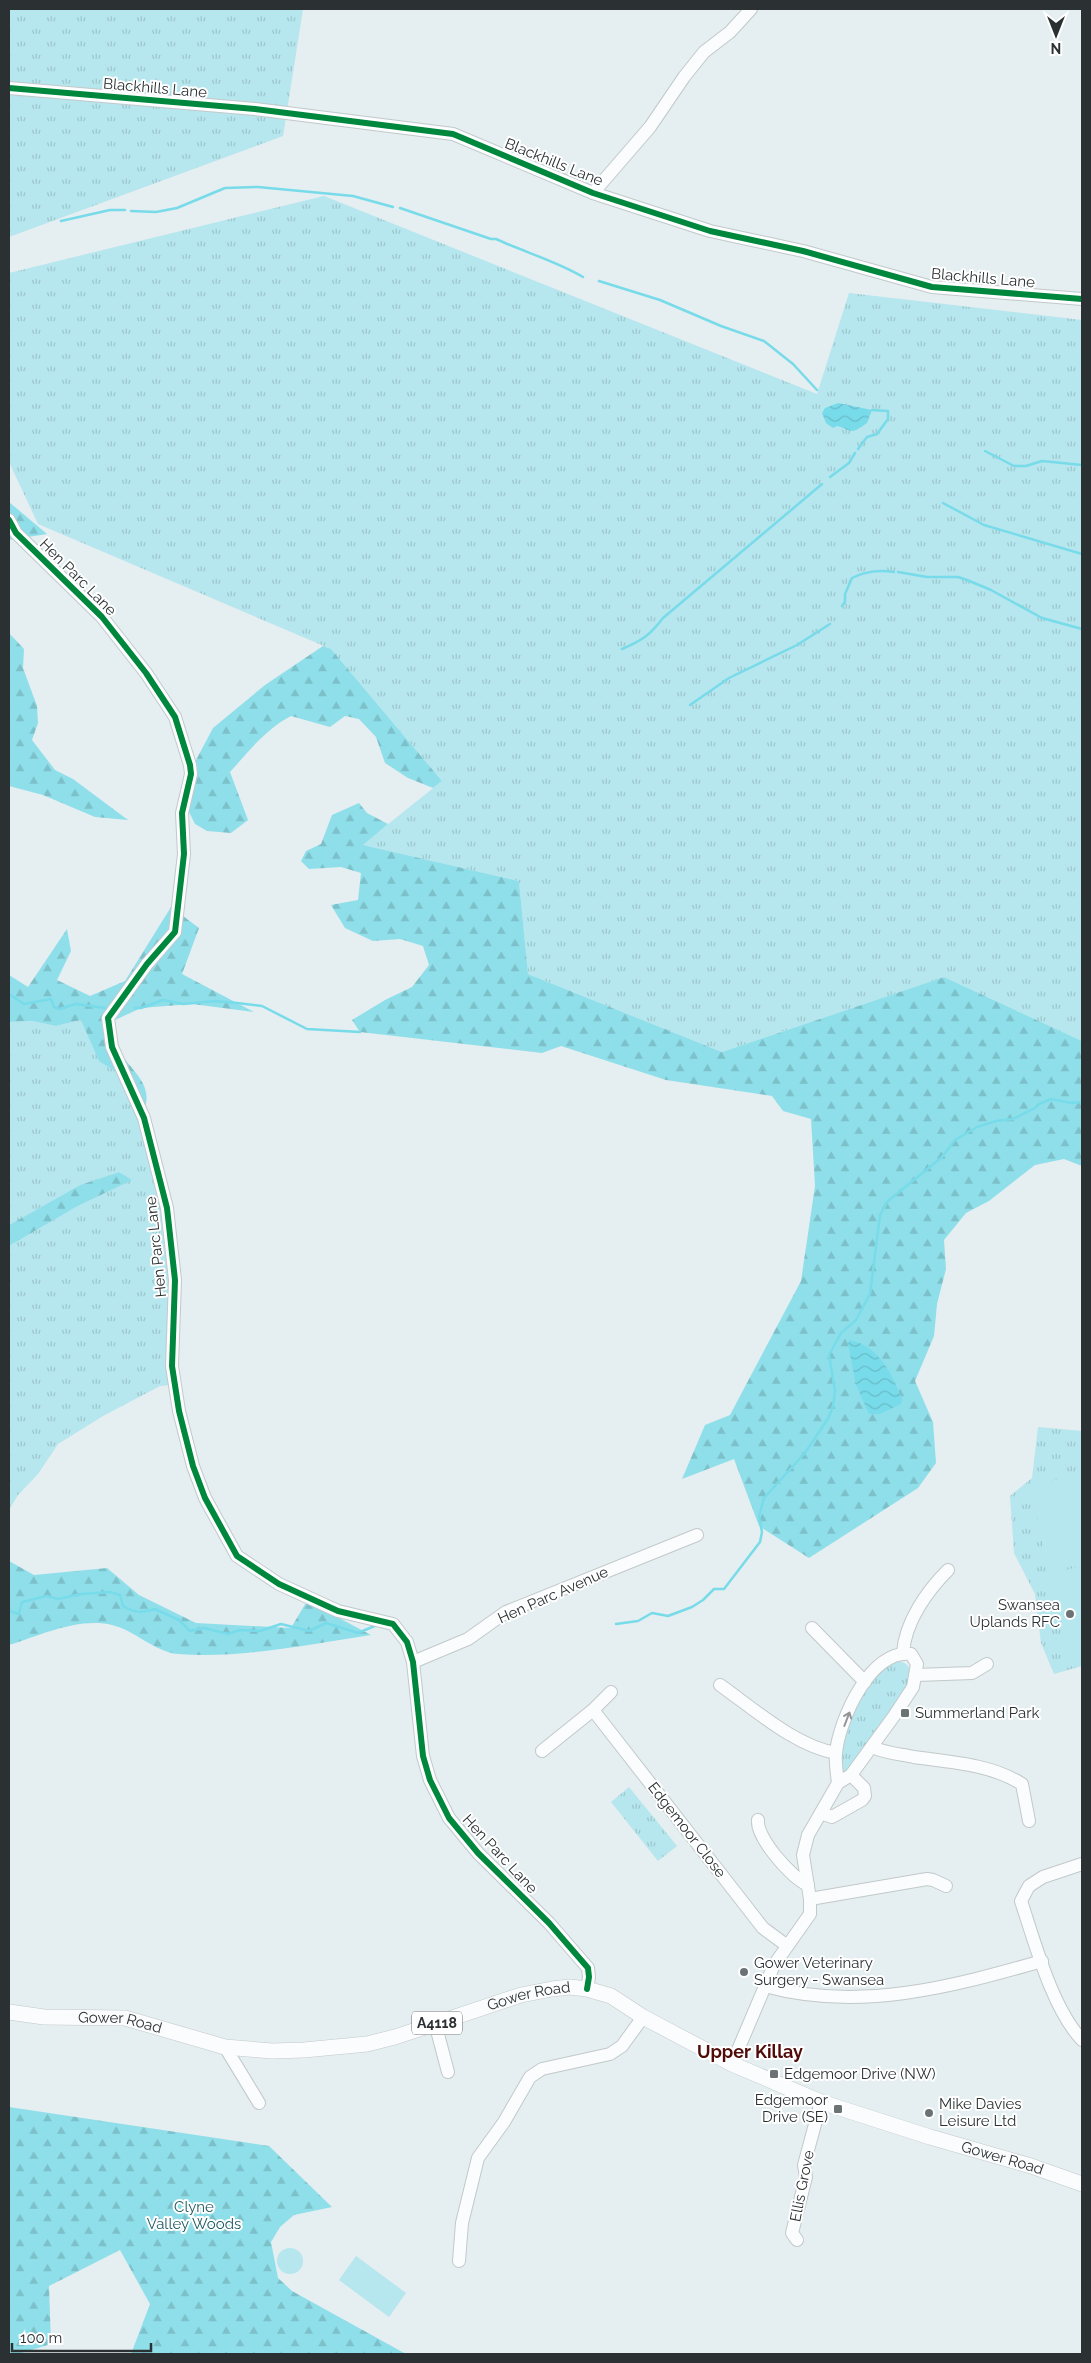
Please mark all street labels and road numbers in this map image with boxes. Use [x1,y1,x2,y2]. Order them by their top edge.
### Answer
street label: Blackhills Lane [102,74,208,102]
street label: Blackhills Lane [502,134,606,190]
street label: Blackhills Lane [930,264,1036,292]
street label: Hen Parc Lane [36,535,120,619]
street label: Hen Parc Lane [142,1195,170,1298]
street label: Hen Parc Avenue [495,1563,611,1627]
street label: Edgemoor Close [644,1779,730,1881]
street label: Hen Parc Lane [459,1811,541,1897]
street label: Gower Road [485,1978,571,2015]
street label: Gower Road [78,2008,164,2037]
road number: A4118 [412,2012,462,2035]
street label: Gower Road [959,2137,1046,2179]
street label: Ellis Grove [786,2148,818,2223]

